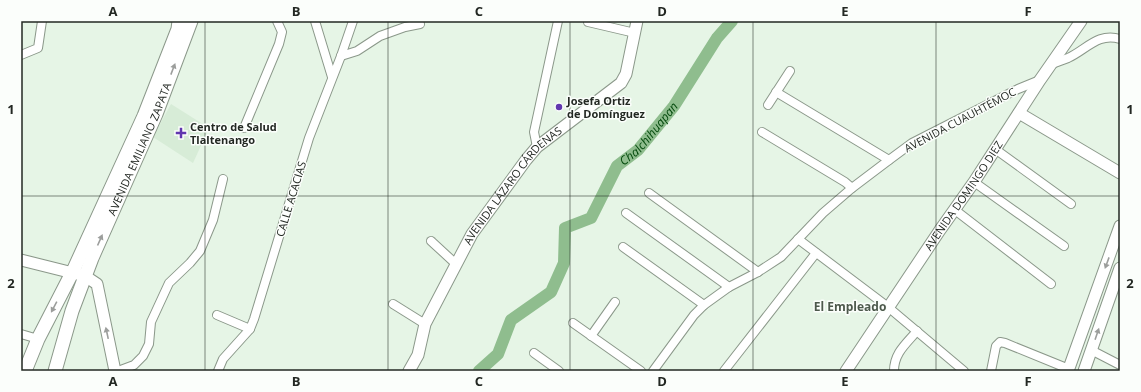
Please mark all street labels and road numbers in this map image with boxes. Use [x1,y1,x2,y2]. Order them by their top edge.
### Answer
street label: AVENIDA EMILIANO ZAPATA [104,80,174,218]
street label: AVENIDA CUAUHTÉMOC [901,84,1018,155]
street label: AVENIDA LÁZARO CÁRDENAS [460,123,565,247]
street label: AVENIDA DOMINGO DIEZ [920,138,1006,253]
street label: CALLE ACACIAS [272,159,309,238]

